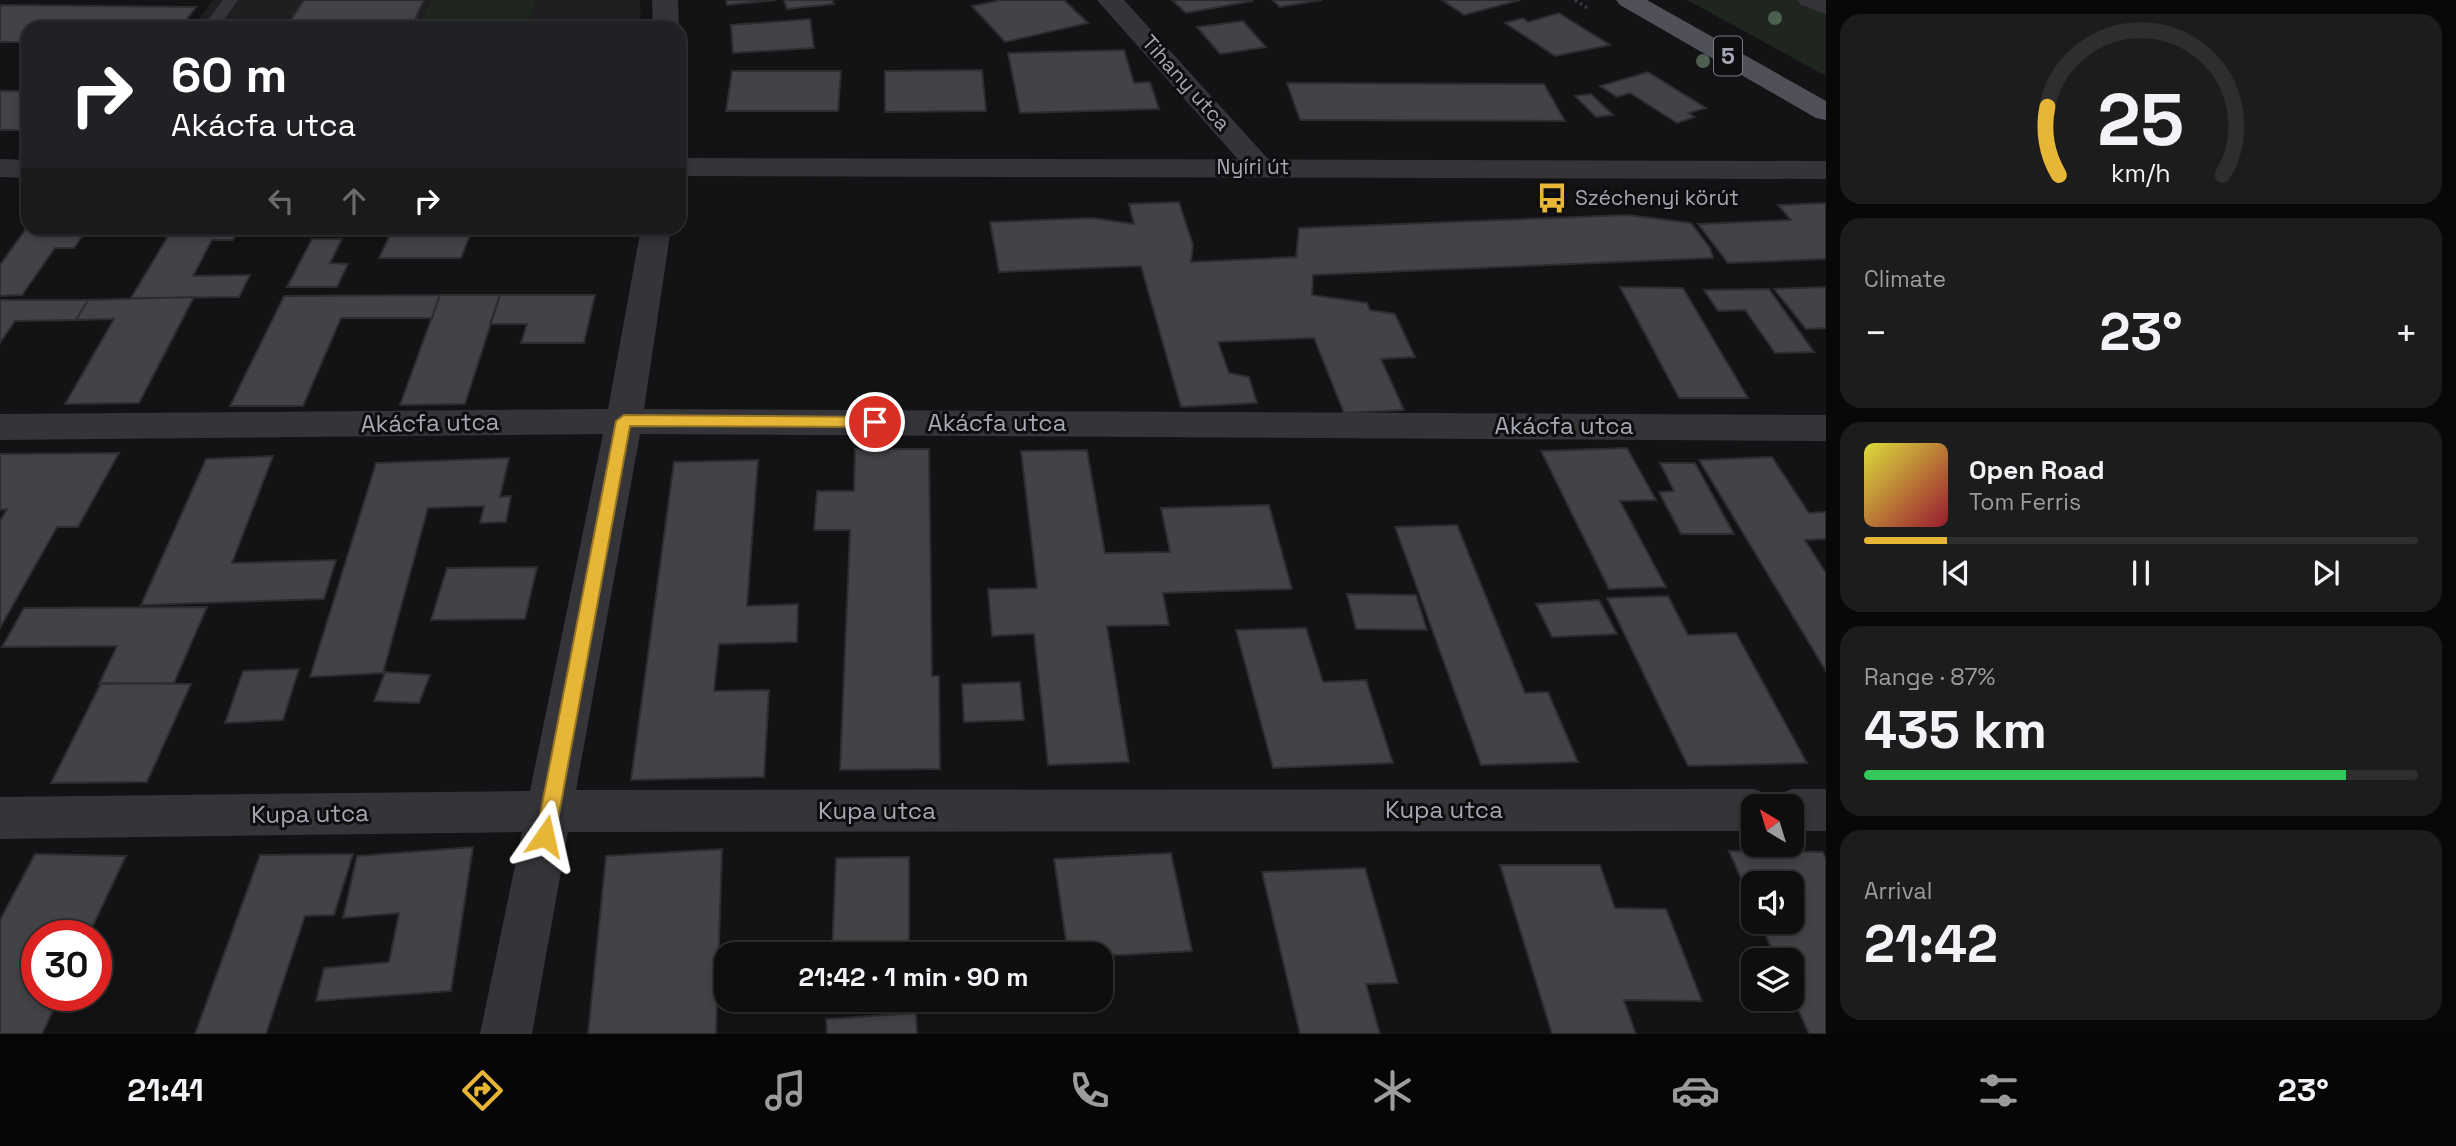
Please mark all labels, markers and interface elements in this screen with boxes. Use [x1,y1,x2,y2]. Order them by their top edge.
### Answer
street label: Tihany utca [1136,29,1237,136]
road number: 5 [1714,36,1742,76]
text: 60 m [171,44,287,106]
icon: right [56,49,147,140]
text: 25 [2098,73,2184,166]
text: Akácfa utca [171,105,356,145]
street label: Nyíri út [1217,153,1289,180]
text: km/h [2111,157,2171,189]
bus stop icon: Széchenyi körút [1535,181,1569,215]
icon: left [262,182,300,220]
icon: ahead [335,182,373,220]
icon: right [408,182,446,220]
place label: Széchenyi körút [1575,184,1739,211]
text: Climate [1864,264,1946,294]
text: 23° [2100,299,2183,365]
text: − [1864,309,1888,357]
text: + [2394,309,2418,357]
pin [845,392,905,452]
icon: arrive [856,403,894,441]
street label: Akácfa utca [360,406,500,439]
street label: Akácfa utca [928,407,1067,438]
street label: Akácfa utca [1495,410,1634,441]
text: Open Road [1969,453,2105,487]
text: Tom Ferris [1969,487,2081,517]
icon: previous [1937,554,1975,592]
icon: pause [2122,554,2160,592]
icon: next [2307,554,2345,592]
text: Range · 87% [1864,662,1995,692]
text: 435 km [1864,697,2047,763]
street label: Kupa utca [1385,794,1503,825]
north arrow [1741,794,1804,858]
map controls [1741,794,1804,1011]
street label: Kupa utca [818,795,936,826]
street label: Kupa utca [251,797,369,830]
position arrow [508,799,582,873]
button: sound [1741,871,1804,934]
text: Arrival [1864,876,1932,906]
text: 21:42 [1864,911,1998,977]
speed limit sign: 30 [21,920,112,1011]
button: layers [1741,948,1804,1011]
text: 21:42 · 1 min · 90 m [799,960,1028,994]
icon: directions [458,1066,507,1115]
icon: music [761,1066,810,1115]
icon: phone [1065,1066,1114,1115]
icon: climate [1368,1066,1417,1115]
icon: car [1671,1066,1720,1115]
icon: filters [1974,1066,2023,1115]
text: 21:41 [127,1070,204,1110]
text: 23° [2278,1070,2329,1110]

